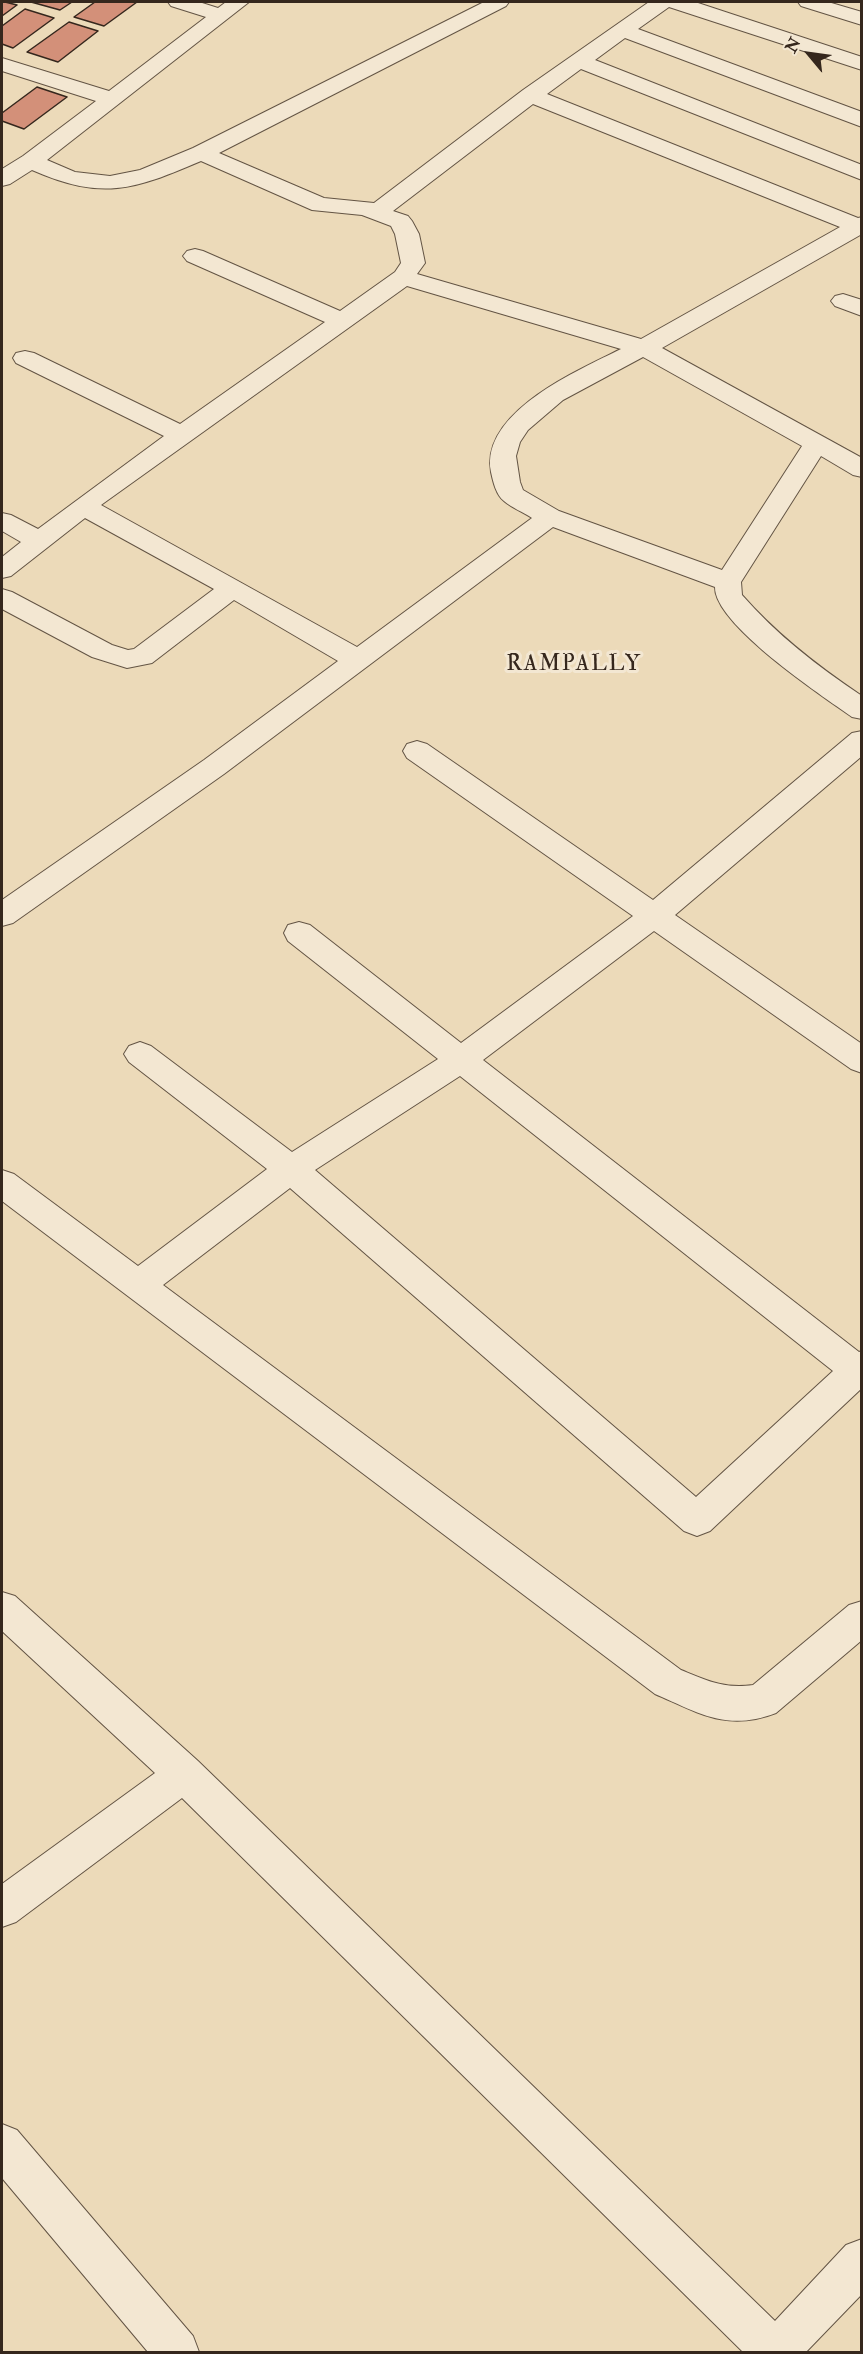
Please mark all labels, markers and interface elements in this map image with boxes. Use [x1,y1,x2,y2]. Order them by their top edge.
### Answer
north arrow [779,24,839,84]
text: N [781,34,805,56]
district label: RAMPALLY [506,652,642,678]

